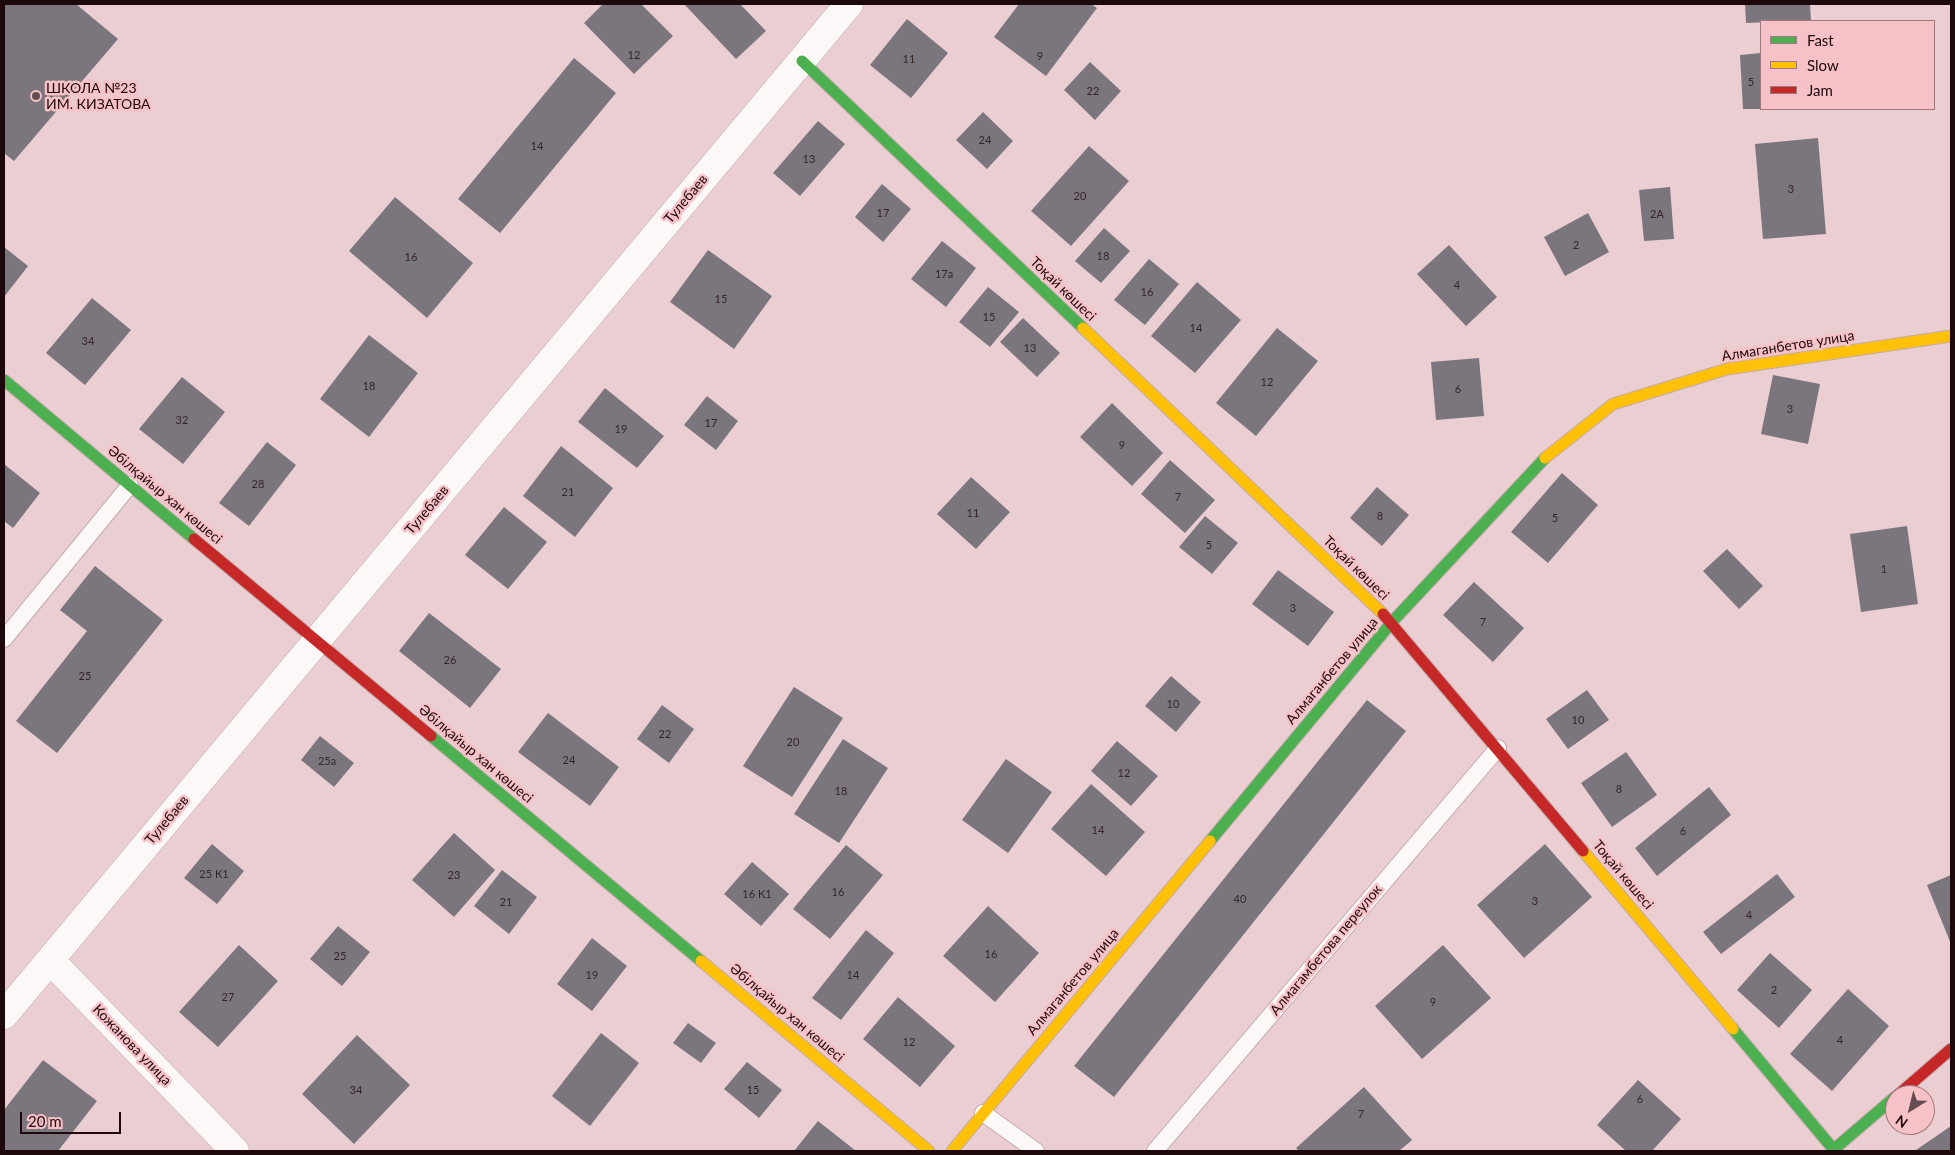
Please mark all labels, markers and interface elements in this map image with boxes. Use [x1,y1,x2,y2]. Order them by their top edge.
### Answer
legend [1760,20,1935,110]
text: Fast [1807,31,1834,49]
house number: 12 [628,48,640,62]
house number: 9 [1037,49,1043,63]
house number: 11 [903,52,915,66]
text: Slow [1807,56,1839,74]
house number: 5 [1748,75,1754,89]
place label: ШКОЛА №23 ИМ. КИЗАТОВА [46,80,151,112]
text: Jam [1807,81,1833,99]
house number: 22 [1087,84,1099,98]
marker: ШКОЛА №23 ИМ. КИЗАТОВА [30,90,42,102]
house number: 24 [979,133,991,147]
house number: 14 [531,139,543,153]
house number: 13 [803,152,815,166]
street label: Тулебаев [661,171,711,227]
house number: 3 [1788,182,1794,196]
house number: 20 [1074,189,1086,203]
house number: 17 [877,206,889,220]
house number: 2А [1650,207,1664,221]
house number: 2 [1573,238,1579,252]
house number: 18 [1097,249,1109,263]
house number: 16 [405,250,417,264]
street label: Тоқай көшесі [1027,253,1099,325]
house number: 17а [935,267,953,281]
house number: 4 [1454,278,1460,292]
house number: 16 [1141,285,1153,299]
house number: 15 [715,292,727,306]
house number: 15 [983,310,995,324]
house number: 14 [1190,321,1202,335]
street label: Алмаганбетов улица [1720,327,1856,365]
house number: 34 [82,334,94,348]
house number: 13 [1024,341,1036,355]
house number: 12 [1261,375,1273,389]
house number: 18 [363,379,375,393]
house number: 6 [1455,382,1461,396]
house number: 3 [1787,402,1793,416]
house number: 32 [176,413,188,427]
house number: 17 [705,416,717,430]
house number: 19 [615,422,627,436]
house number: 9 [1119,438,1125,452]
street label: Әбілқайыр хан көшесі [105,442,225,548]
house number: 28 [252,477,264,491]
street label: Тулебаев [402,482,452,538]
house number: 21 [562,485,574,499]
house number: 7 [1175,490,1181,504]
house number: 11 [967,506,979,520]
house number: 8 [1377,509,1383,523]
house number: 5 [1552,511,1558,525]
street label: Тоқай көшесі [1320,532,1392,604]
house number: 5 [1206,538,1212,552]
house number: 1 [1881,562,1887,576]
house number: 3 [1290,601,1296,615]
street label: Алмаганбетов улица [1282,614,1382,728]
house number: 7 [1480,615,1486,629]
house number: 26 [444,653,456,667]
house number: 25 [79,669,91,683]
house number: 10 [1167,697,1179,711]
street label: Әбілқайыр хан көшесі [416,701,536,807]
house number: 10 [1572,713,1584,727]
house number: 22 [659,727,671,741]
house number: 20 [787,735,799,749]
house number: 24 [563,753,575,767]
house number: 25а [318,754,336,768]
house number: 12 [1118,766,1130,780]
house number: 8 [1616,782,1622,796]
house number: 18 [835,784,847,798]
street label: Тулебаев [142,792,192,848]
house number: 14 [1092,823,1104,837]
house number: 6 [1680,824,1686,838]
street label: Тоқай көшесі [1589,837,1657,913]
house number: 25 К1 [199,867,229,881]
house number: 23 [448,868,460,882]
street label: Алмагамбетова переулок [1267,881,1385,1019]
house number: 16 [832,885,844,899]
house number: 16 К1 [742,887,772,901]
house number: 40 [1234,892,1246,906]
house number: 3 [1532,894,1538,908]
house number: 21 [500,895,512,909]
house number: 4 [1746,908,1752,922]
street label: Алмаганбетов улица [1023,925,1123,1039]
house number: 16 [985,947,997,961]
house number: 25 [334,949,346,963]
street label: Әбілқайыр хан көшесі [727,960,847,1066]
house number: 19 [586,968,598,982]
house number: 14 [847,968,859,982]
house number: 2 [1771,983,1777,997]
house number: 27 [222,990,234,1004]
house number: 9 [1430,995,1436,1009]
street label: Кожанова улица [89,1001,175,1089]
house number: 4 [1837,1033,1843,1047]
house number: 12 [903,1035,915,1049]
house number: 34 [350,1083,362,1097]
house number: 15 [747,1083,759,1097]
north arrow [1885,1085,1935,1135]
house number: 6 [1637,1092,1643,1106]
scale bar [22,1102,124,1134]
house number: 7 [1358,1107,1364,1121]
text: 20 m [28,1112,62,1130]
text: N [1892,1112,1911,1132]

